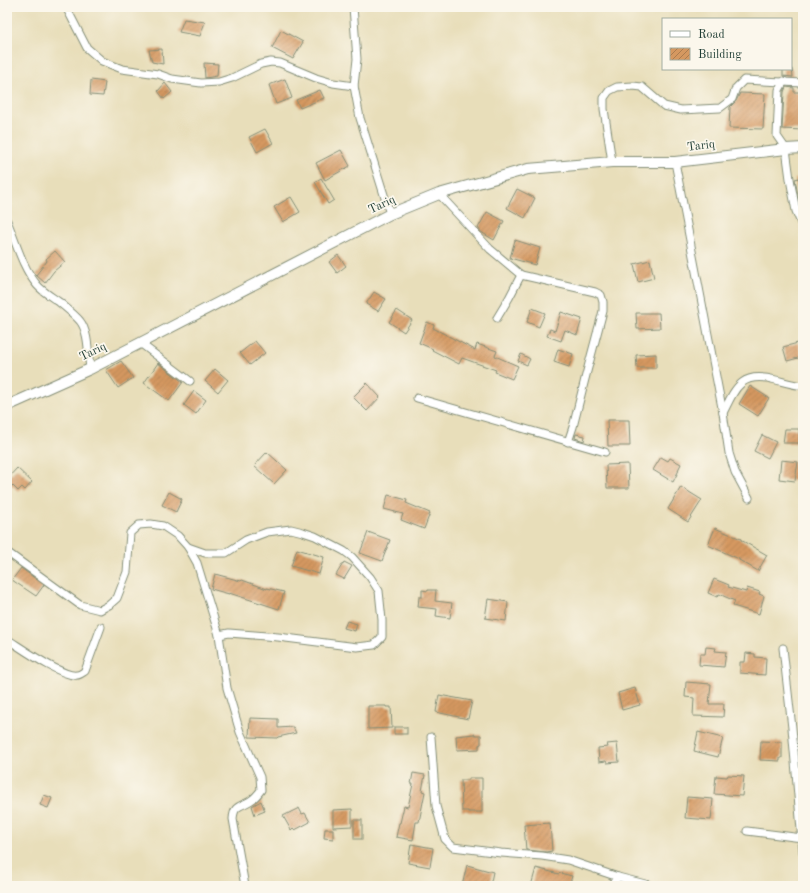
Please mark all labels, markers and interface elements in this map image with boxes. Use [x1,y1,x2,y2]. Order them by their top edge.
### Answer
legend [662,18,792,70]
text: Road [698,29,725,41]
text: Building [698,49,742,61]
street label: Tariq [686,138,716,154]
street label: Tariq [367,194,397,216]
street label: Tariq [78,340,108,364]

